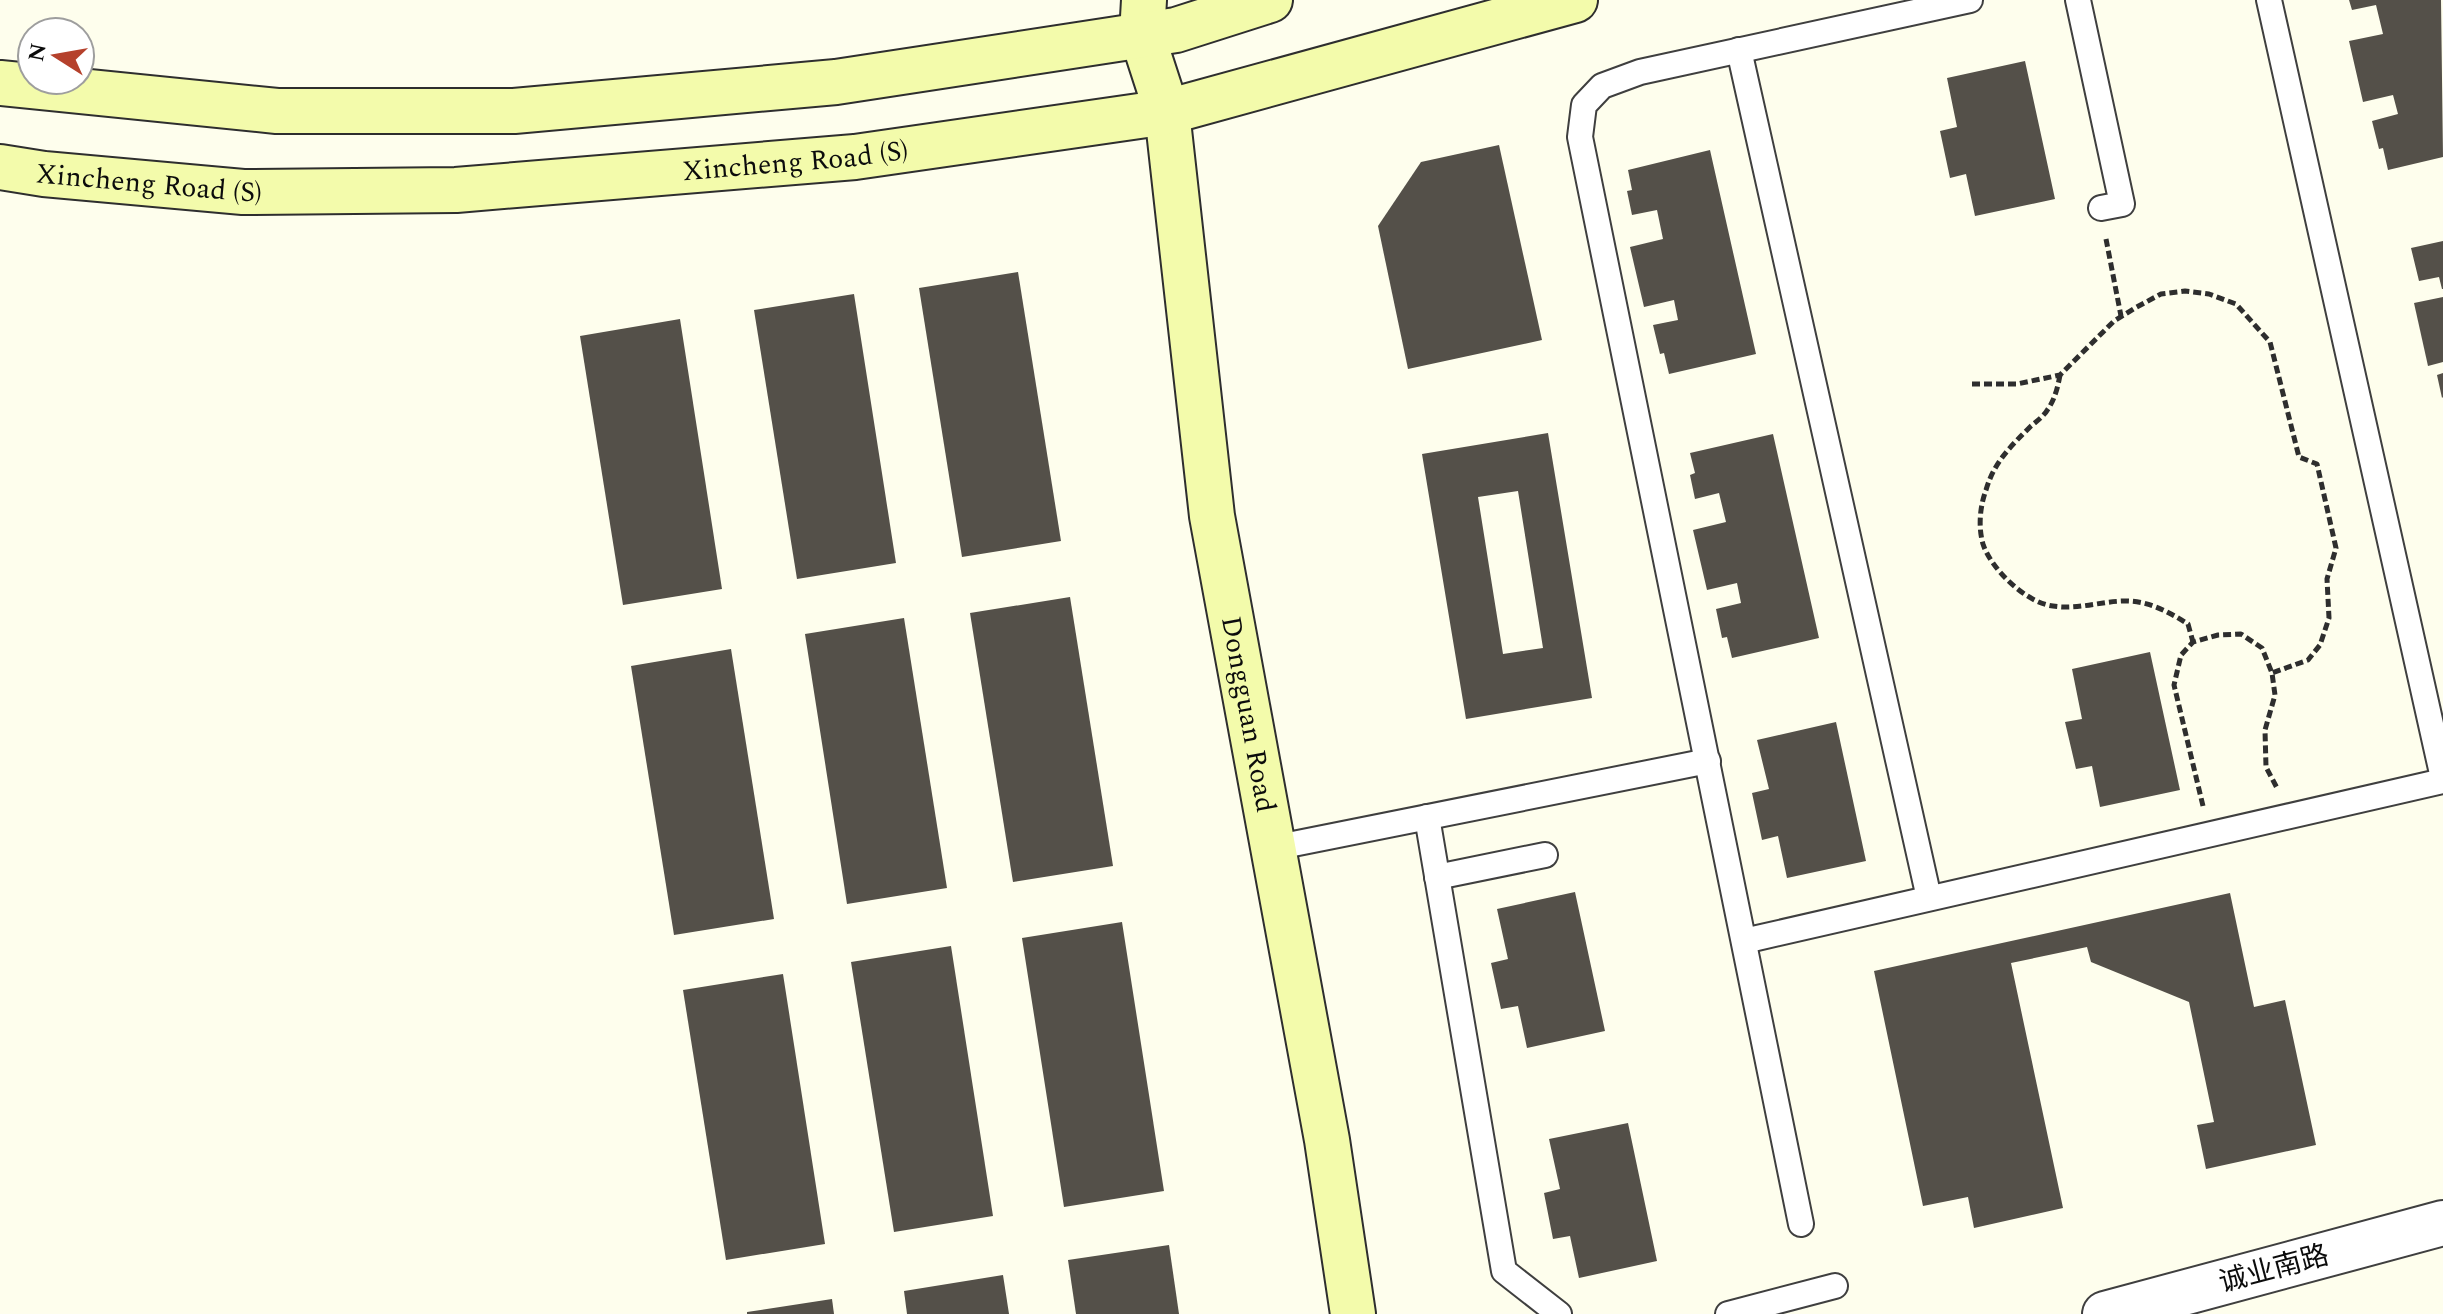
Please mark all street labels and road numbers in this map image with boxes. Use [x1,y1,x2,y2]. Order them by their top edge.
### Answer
street label: Xincheng Road (S) [681,128,911,193]
street label: Xincheng Road (S) [34,152,262,214]
street label: Dongguan Road [1209,612,1288,816]
street label: 诚业南路 [2214,1234,2334,1304]

